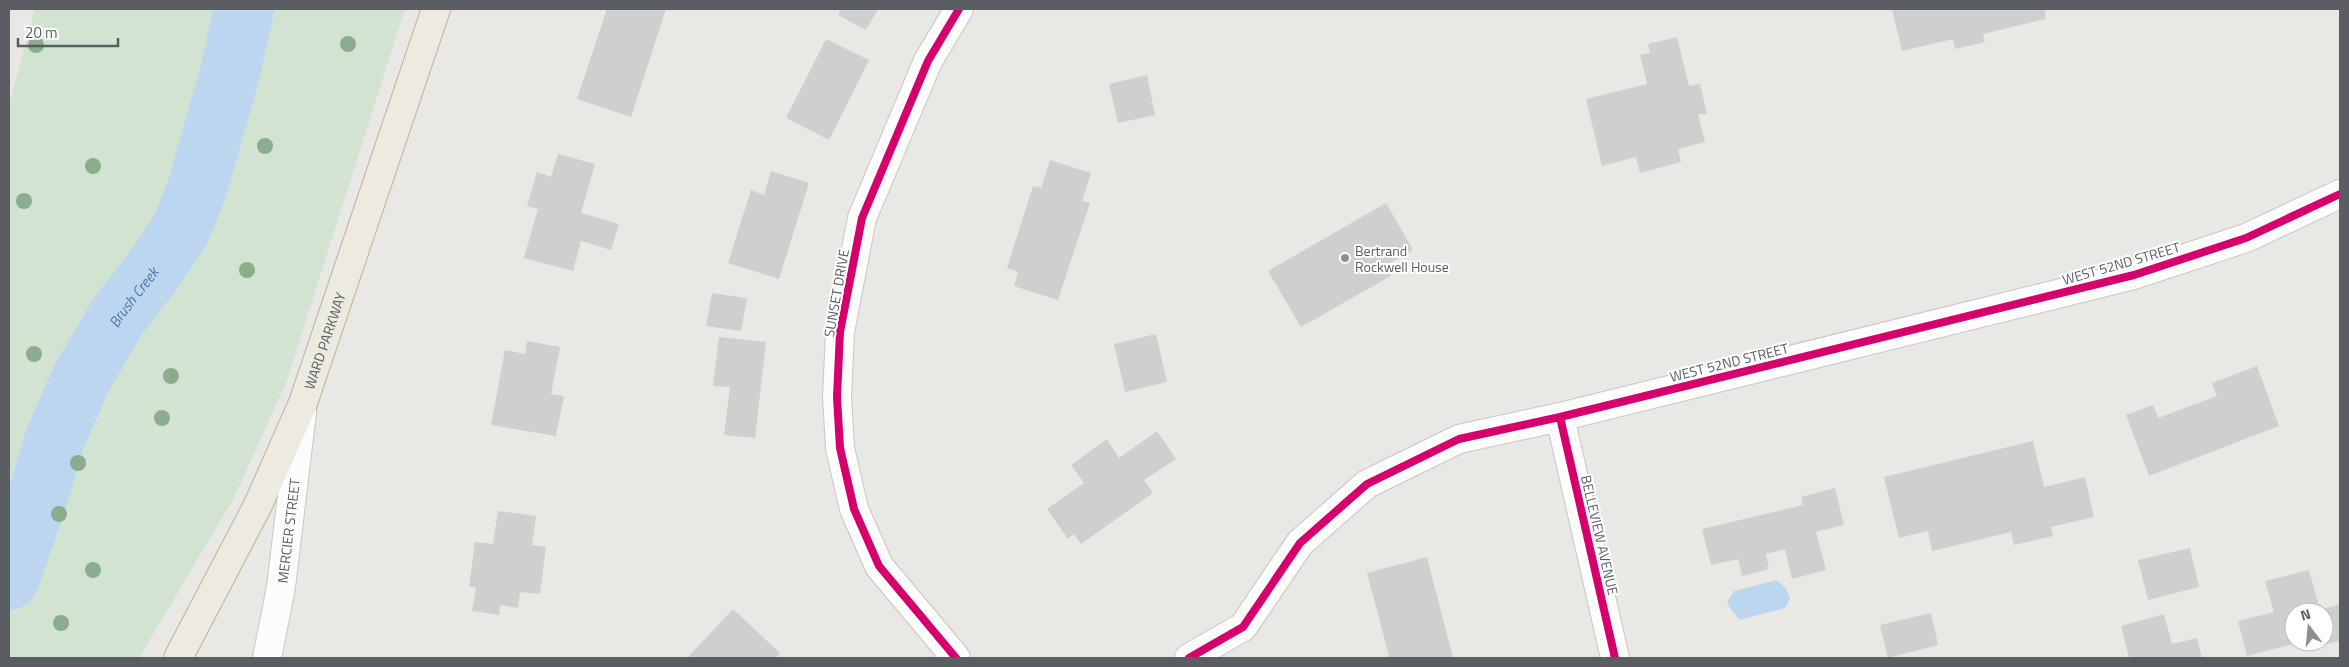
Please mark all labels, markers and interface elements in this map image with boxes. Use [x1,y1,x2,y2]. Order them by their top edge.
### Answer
scale bar [18,15,118,47]
text: 20 m [25,21,58,44]
street label: WEST 52ND STREET [2060,236,2183,290]
place label: Bertrand Rockwell House [1355,240,1449,277]
street label: SUNSET DRIVE [818,247,854,339]
marker: Bertrand Rockwell House [1339,252,1351,264]
water label: Brush Creek [102,260,165,332]
street label: WARD PARKWAY [298,289,350,392]
street label: WEST 52ND STREET [1667,337,1791,387]
street label: BELLEVIEW AVENUE [1576,473,1624,597]
street label: MERCIER STREET [271,477,305,584]
north arrow [2284,602,2334,652]
text: N [2298,603,2313,625]

